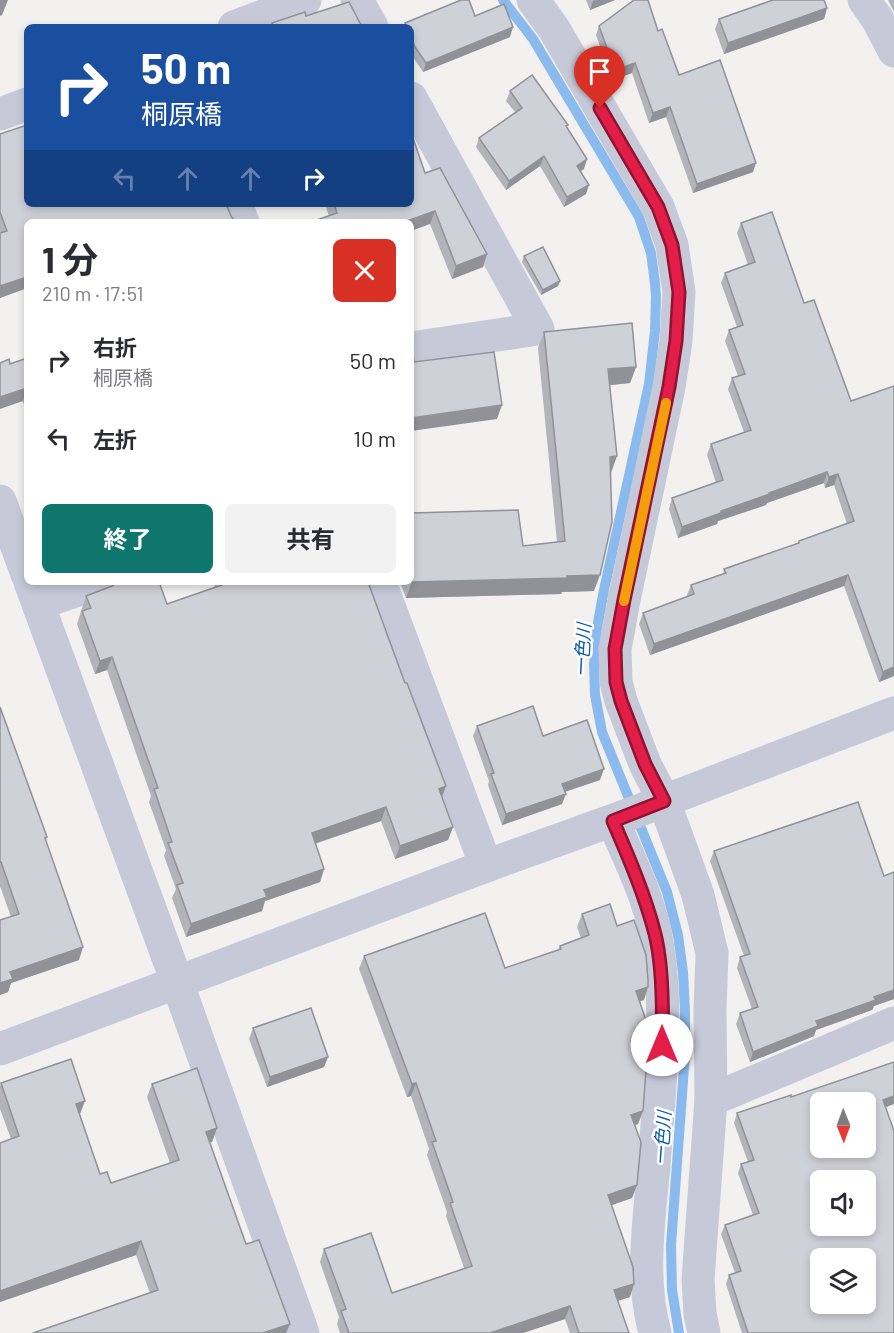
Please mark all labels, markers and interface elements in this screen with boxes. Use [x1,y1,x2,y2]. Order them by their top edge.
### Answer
text: 50 m [141,42,231,92]
pin [574,46,625,108]
icon: right [42,48,120,126]
icon: arrive [583,55,616,88]
text: 桐原橋 [141,97,222,129]
icon: left [108,162,141,195]
icon: ahead [171,162,204,195]
icon: ahead [234,162,267,195]
icon: right [297,162,330,195]
text: 1 分 [42,237,98,280]
button: close [333,239,396,302]
text: 210 m · 17:51 [42,281,143,305]
text: 右折 [93,334,137,360]
icon: right [42,344,75,377]
text: 50 m [350,347,396,373]
text: 桐原橋 [93,365,153,389]
icon: left [42,422,75,455]
text: 10 m [353,425,396,451]
text: 左折 [93,426,137,452]
button: 終了 [42,504,213,573]
button: 共有 [225,504,396,573]
water label: 一色川 [570,620,595,678]
position arrow [630,1013,694,1077]
north arrow [810,1092,876,1158]
map controls [810,1092,876,1314]
water label: 一色川 [649,1108,675,1166]
button: sound [810,1170,876,1236]
button: layers [810,1248,876,1314]

